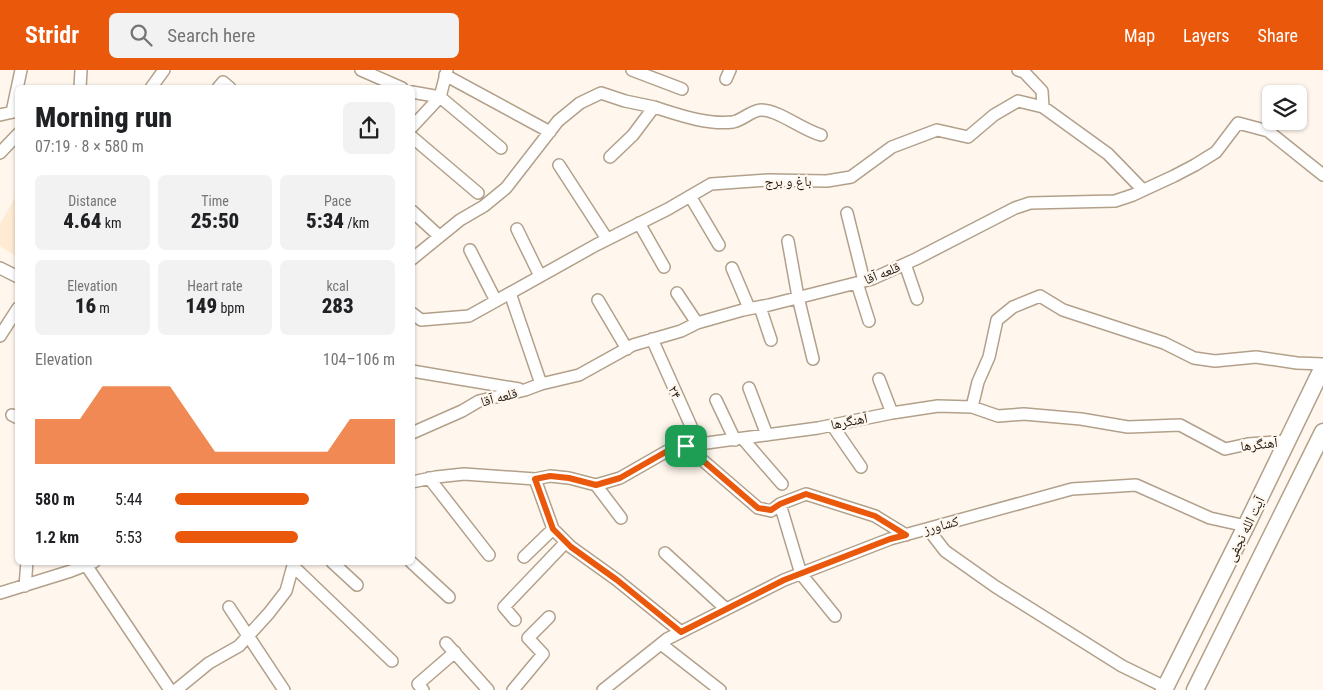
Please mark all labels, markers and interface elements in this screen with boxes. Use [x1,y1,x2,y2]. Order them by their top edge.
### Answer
search box [109,13,459,58]
text: Stridr [25,21,79,49]
icon: search [127,21,155,49]
text: Search here [167,24,256,47]
text: Map [1124,25,1155,46]
text: Layers [1183,25,1230,46]
text: Share [1258,25,1298,46]
map controls [1262,85,1307,130]
button: layers [1262,85,1307,130]
text: Morning run [35,101,172,134]
button: share [343,102,395,154]
text: 07:19 · 8 × 580 m [35,137,144,156]
street label: باغ و برج [764,173,812,191]
text: Distance [68,193,116,209]
text: Time [201,193,229,209]
text: Pace [324,193,351,209]
text: 4.64 [63,209,101,233]
text: 25:50 [191,209,239,233]
text: 5:34 [306,209,344,233]
text: km [101,215,122,231]
text: /km [344,215,369,231]
street label: قلعه آقا [862,259,902,287]
text: Elevation [67,278,118,294]
text: Heart rate [187,278,243,294]
text: kcal [326,278,349,294]
text: 16 [75,294,96,318]
text: 149 [185,294,217,318]
text: 283 [322,294,354,318]
text: m [96,300,110,316]
text: bpm [217,300,245,316]
text: Elevation [35,350,93,369]
text: 104–106 m [323,350,395,369]
street label: ۲۴ [665,383,685,401]
street label: قلعه آقا [479,384,519,410]
street label: آهنگرها [829,410,869,433]
pin [665,425,707,467]
icon: arrive [672,432,700,460]
street label: آهنگرها [1240,434,1279,455]
text: 580 m [35,490,75,509]
text: 5:44 [115,490,142,509]
street label: آیت الله نجفی [1222,494,1269,565]
street label: کشاورز [921,513,961,539]
text: 1.2 km [35,528,79,547]
text: 5:53 [115,528,142,547]

